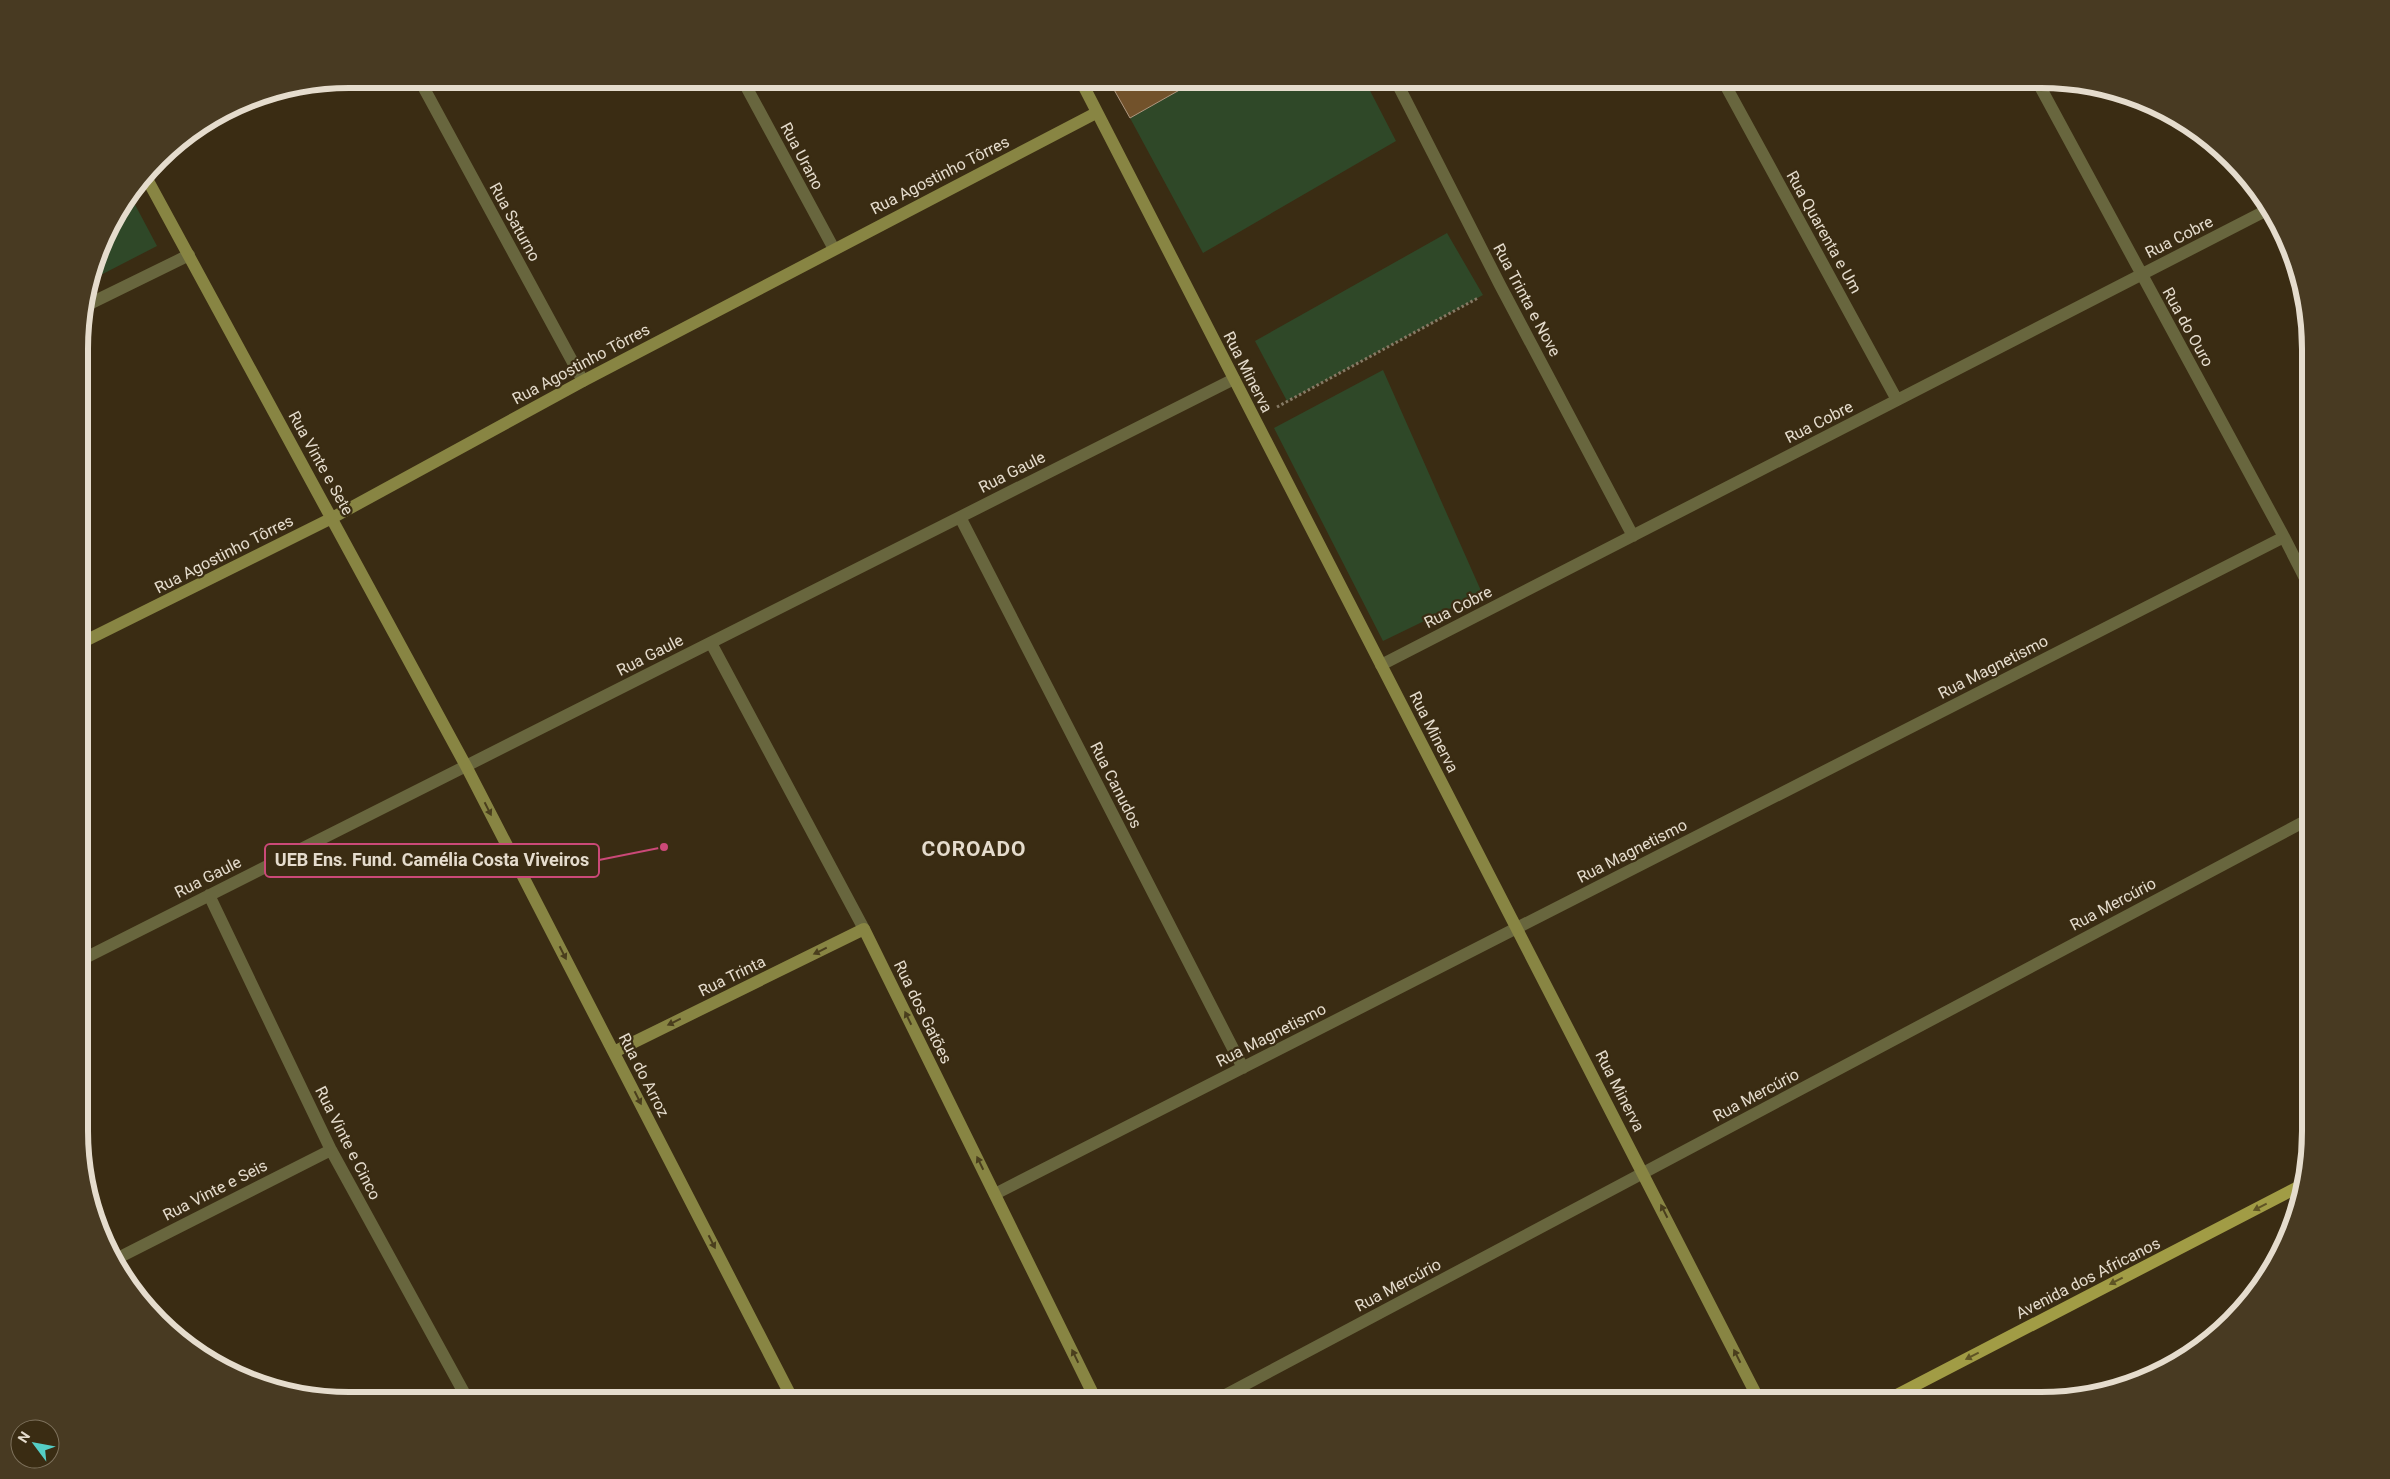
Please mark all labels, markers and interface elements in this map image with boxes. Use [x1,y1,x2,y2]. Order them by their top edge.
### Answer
street label: Rua Urano [776,119,828,193]
street label: Rua Agostinho Tôrres [868,132,1012,218]
street label: Rua Quarenta e Um [1782,167,1866,297]
street label: Rua Saturno [486,179,544,265]
street label: Rua Cobre [2142,212,2216,262]
street label: Rua Trinta e Nove [1489,240,1565,360]
street label: Rua do Ouro [2158,284,2218,370]
street label: Rua Agostinho Tôrres [509,320,653,408]
street label: Rua Minerva [1219,328,1277,416]
street label: Rua Cobre [1782,397,1856,447]
street label: Rua Vinte e Sete [285,408,357,518]
street label: Rua Gaule [976,447,1048,497]
street label: Rua Agostinho Tôrres [152,511,296,597]
street label: Rua Cobre [1421,582,1495,632]
street label: Rua Gaule [614,630,686,680]
street label: Rua Magnetismo [1935,631,2051,703]
street label: Rua Minerva [1405,688,1463,776]
street label: Rua Canudos [1086,739,1146,831]
one-way arrow [484,802,492,816]
street label: Rua Magnetismo [1574,815,1690,887]
district label: COROADO [921,837,1027,861]
callout: UEB Ens. Fund. Camélia Costa Viveiros [265,844,599,877]
text: UEB Ens. Fund. Camélia Costa Viveiros [275,849,589,870]
street label: Rua Gaule [172,852,244,902]
street label: Rua Mercúrio [2067,873,2159,935]
one-way arrow [559,946,567,960]
one-way arrow [813,947,827,955]
street label: Rua Trinta [695,952,769,1000]
street label: Rua dos Gatões [890,957,956,1067]
street label: Rua Magnetismo [1213,999,1329,1071]
one-way arrow [904,1010,912,1025]
one-way arrow [667,1018,681,1026]
street label: Rua do Arroz [615,1030,673,1120]
street label: Rua Minerva [1591,1047,1649,1135]
street label: Rua Mercúrio [1710,1064,1802,1126]
street label: Rua Vinte e Cinco [311,1083,385,1203]
one-way arrow [634,1090,642,1105]
street label: Rua Vinte e Seis [160,1156,270,1224]
one-way arrow [976,1156,984,1171]
one-way arrow [2253,1203,2267,1211]
one-way arrow [1660,1204,1668,1219]
street label: Avenida dos Africanos [2013,1233,2163,1323]
one-way arrow [708,1235,716,1249]
street label: Rua Mercúrio [1352,1254,1444,1316]
one-way arrow [2109,1277,2123,1285]
one-way arrow [1071,1349,1079,1363]
one-way arrow [1733,1349,1741,1364]
one-way arrow [1964,1352,1979,1360]
north arrow [10,1419,60,1469]
text: N [15,1429,33,1446]

